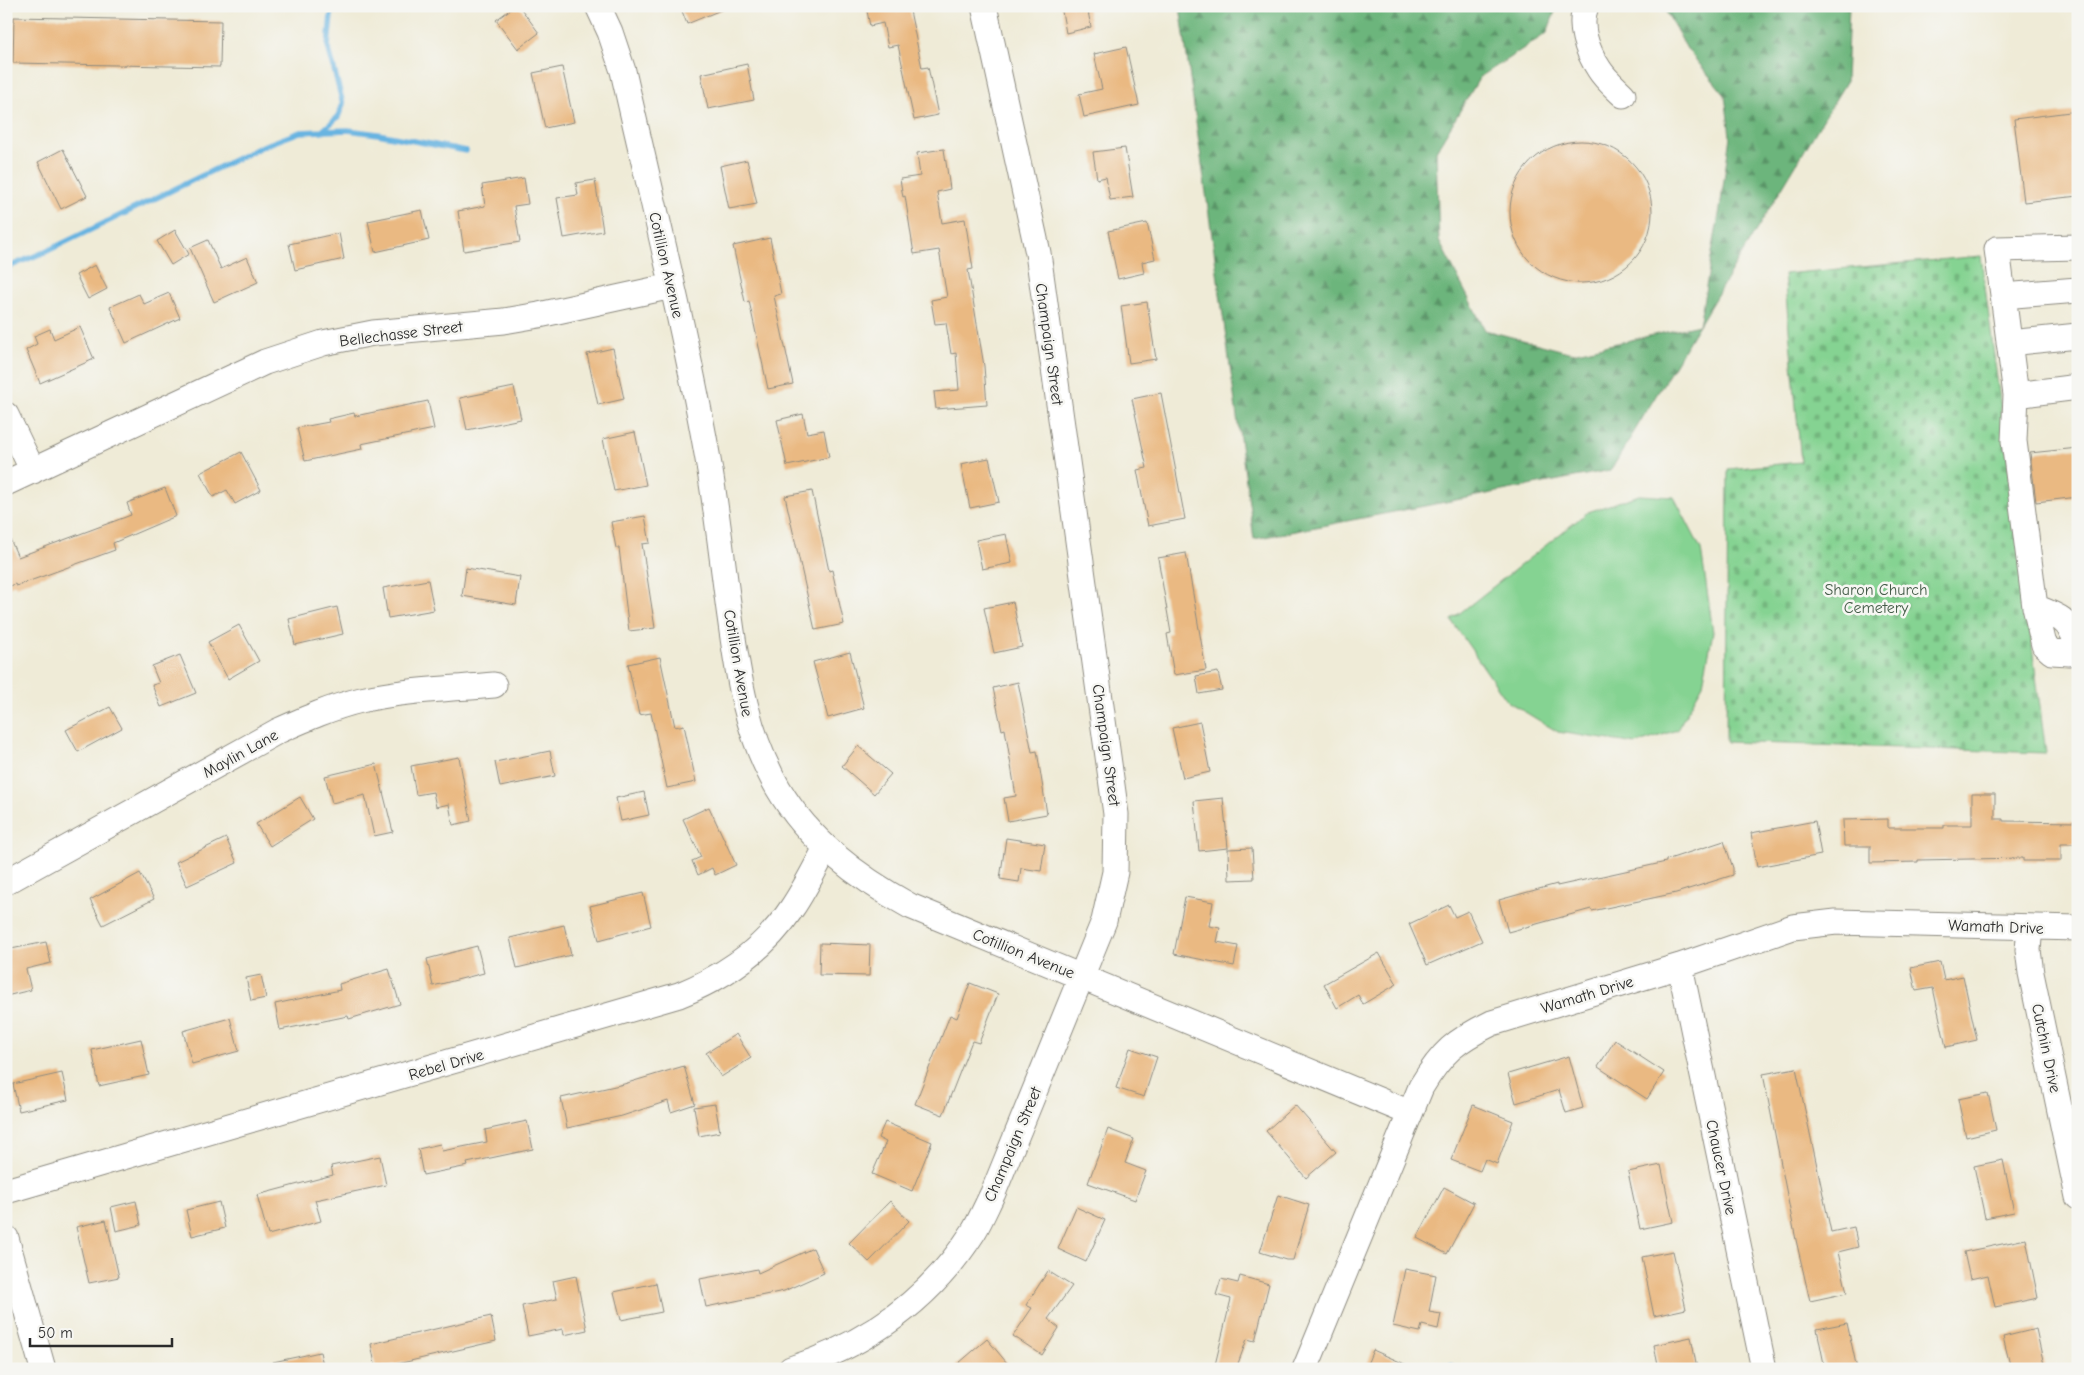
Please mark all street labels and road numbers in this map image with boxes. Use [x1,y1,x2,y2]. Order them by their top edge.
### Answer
street label: Cotillion Avenue [645,210,687,320]
street label: Champaign Street [1032,282,1067,407]
street label: Bellechasse Street [338,317,464,350]
street label: Cotillion Avenue [720,608,756,718]
street label: Champaign Street [1089,683,1124,808]
street label: Maylin Lane [200,726,281,782]
street label: Wamath Drive [1948,916,2044,938]
street label: Cotillion Avenue [970,925,1077,983]
street label: Wamath Drive [1539,972,1636,1018]
street label: Cutchin Drive [2028,1002,2064,1094]
street label: Rebel Drive [407,1046,486,1084]
street label: Champaign Street [981,1084,1045,1205]
street label: Chaucer Drive [1702,1118,1740,1216]

